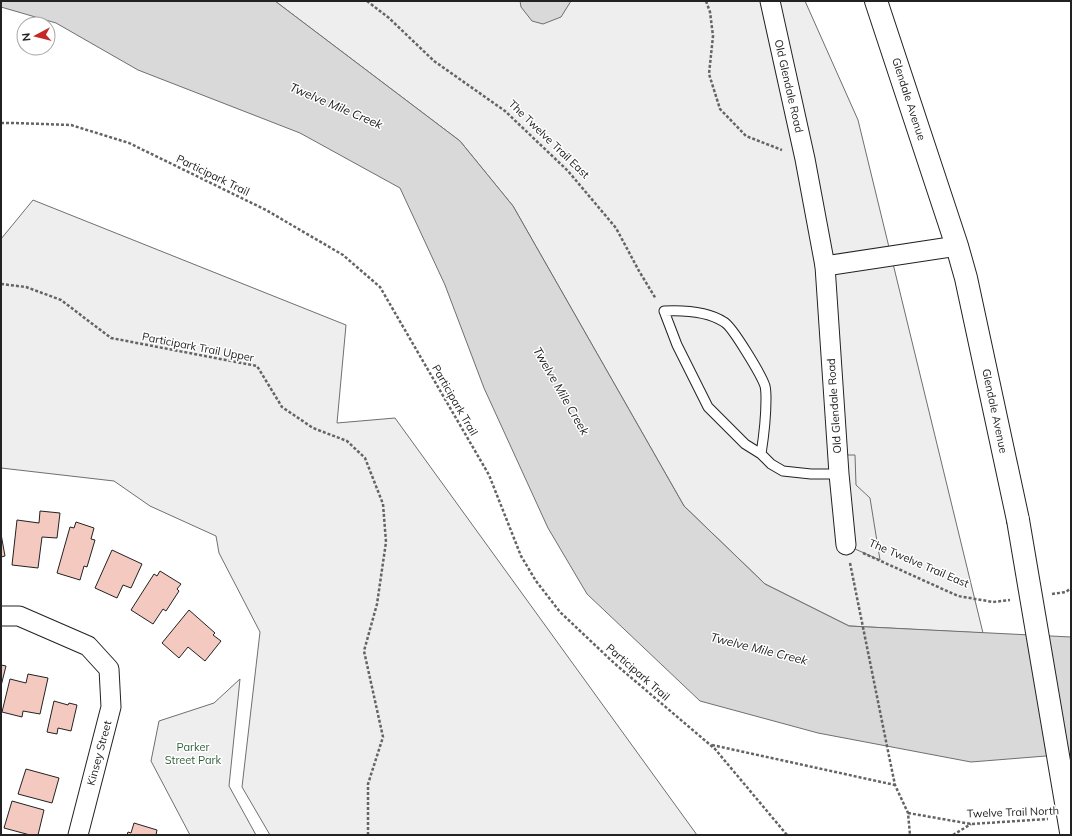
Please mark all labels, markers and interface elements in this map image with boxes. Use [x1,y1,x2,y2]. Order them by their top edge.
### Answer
north arrow [16,16,56,56]
text: N [19,32,34,42]
street label: Old Glendale Road [771,38,807,134]
street label: Glendale Avenue [889,56,929,142]
water label: Twelve Mile Creek [287,79,386,132]
street label: The Twelve Trail East [506,97,593,181]
street label: Participark Trail [174,151,252,199]
street label: Participark Trail Upper [141,329,255,365]
water label: Twelve Mile Creek [530,344,593,438]
street label: Old Glendale Road [824,358,844,454]
street label: Participark Trail [429,362,481,438]
street label: Glendale Avenue [979,367,1011,455]
street label: The Twelve Trail East [867,536,971,590]
water label: Twelve Mile Creek [709,629,810,668]
street label: Participark Trail [603,641,673,703]
street label: Kinsey Street [84,719,114,787]
park label: Parker Street Park [165,740,222,767]
street label: Twelve Trail North [967,803,1059,821]

